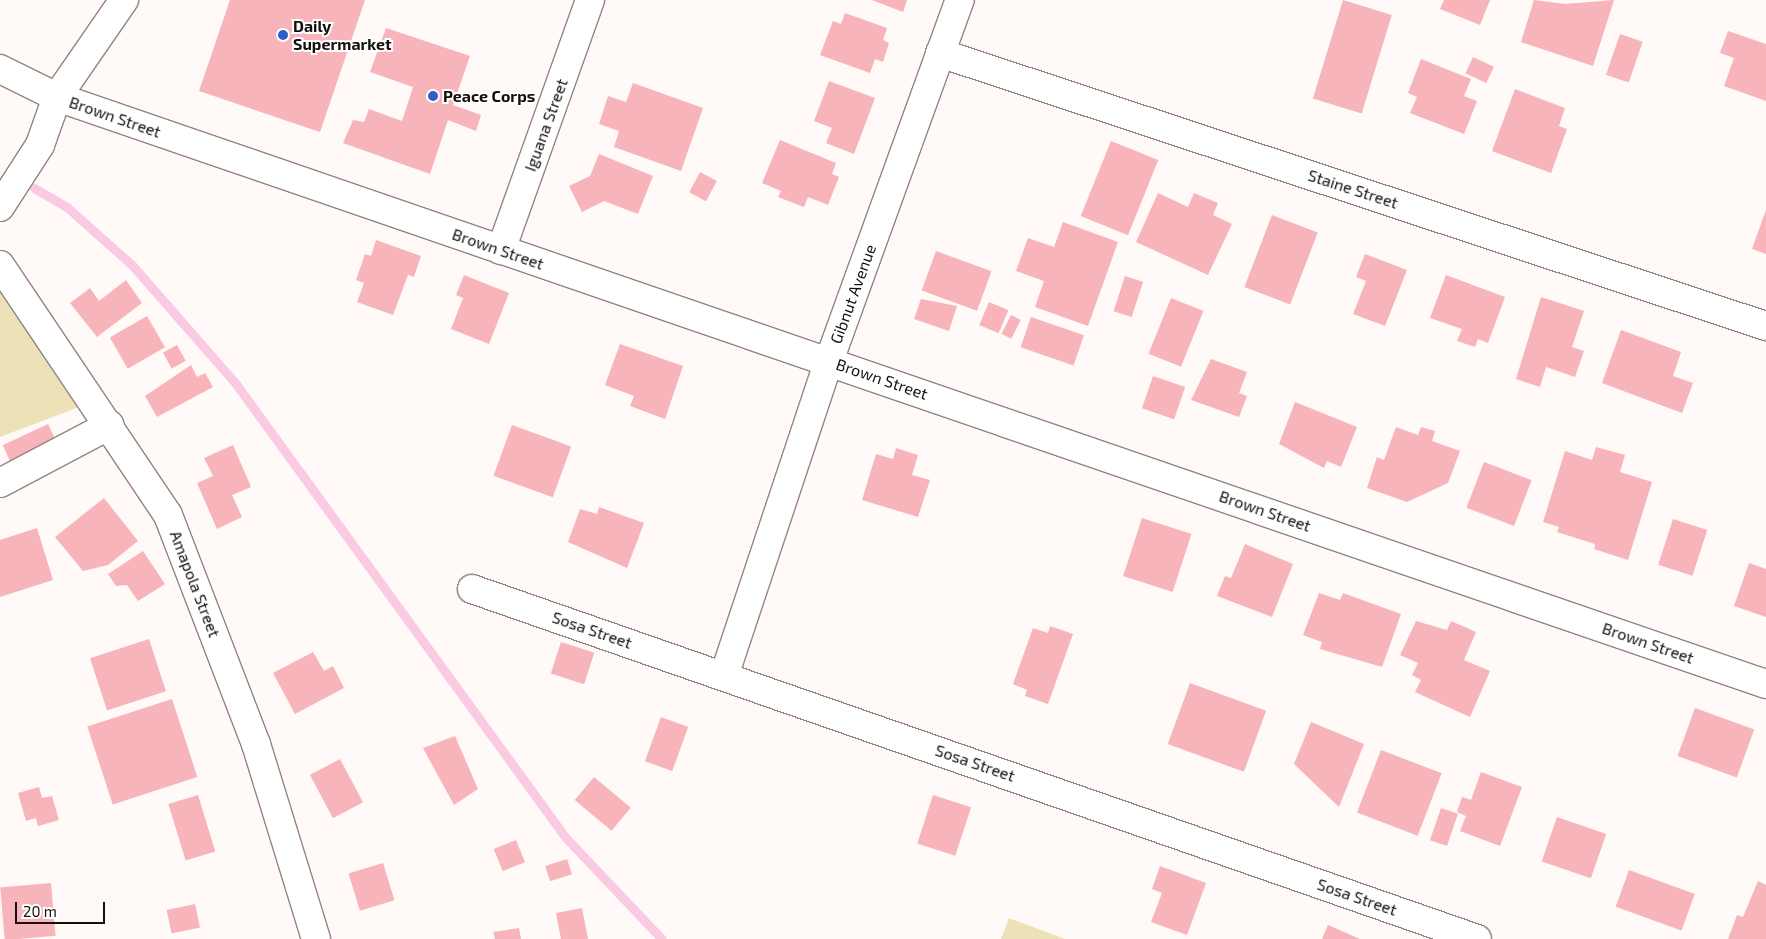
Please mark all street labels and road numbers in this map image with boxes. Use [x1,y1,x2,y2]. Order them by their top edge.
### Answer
street label: Iguana Street [520,76,572,174]
street label: Brown Street [67,92,163,142]
street label: Staine Street [1306,165,1400,213]
street label: Brown Street [450,224,546,274]
street label: Gibnut Avenue [826,241,880,347]
street label: Brown Street [834,354,930,404]
street label: Brown Street [1217,486,1313,536]
street label: Amapola Street [166,528,224,640]
street label: Sosa Street [550,607,634,653]
street label: Brown Street [1600,618,1696,668]
street label: Sosa Street [933,740,1017,786]
street label: Sosa Street [1315,874,1399,920]

